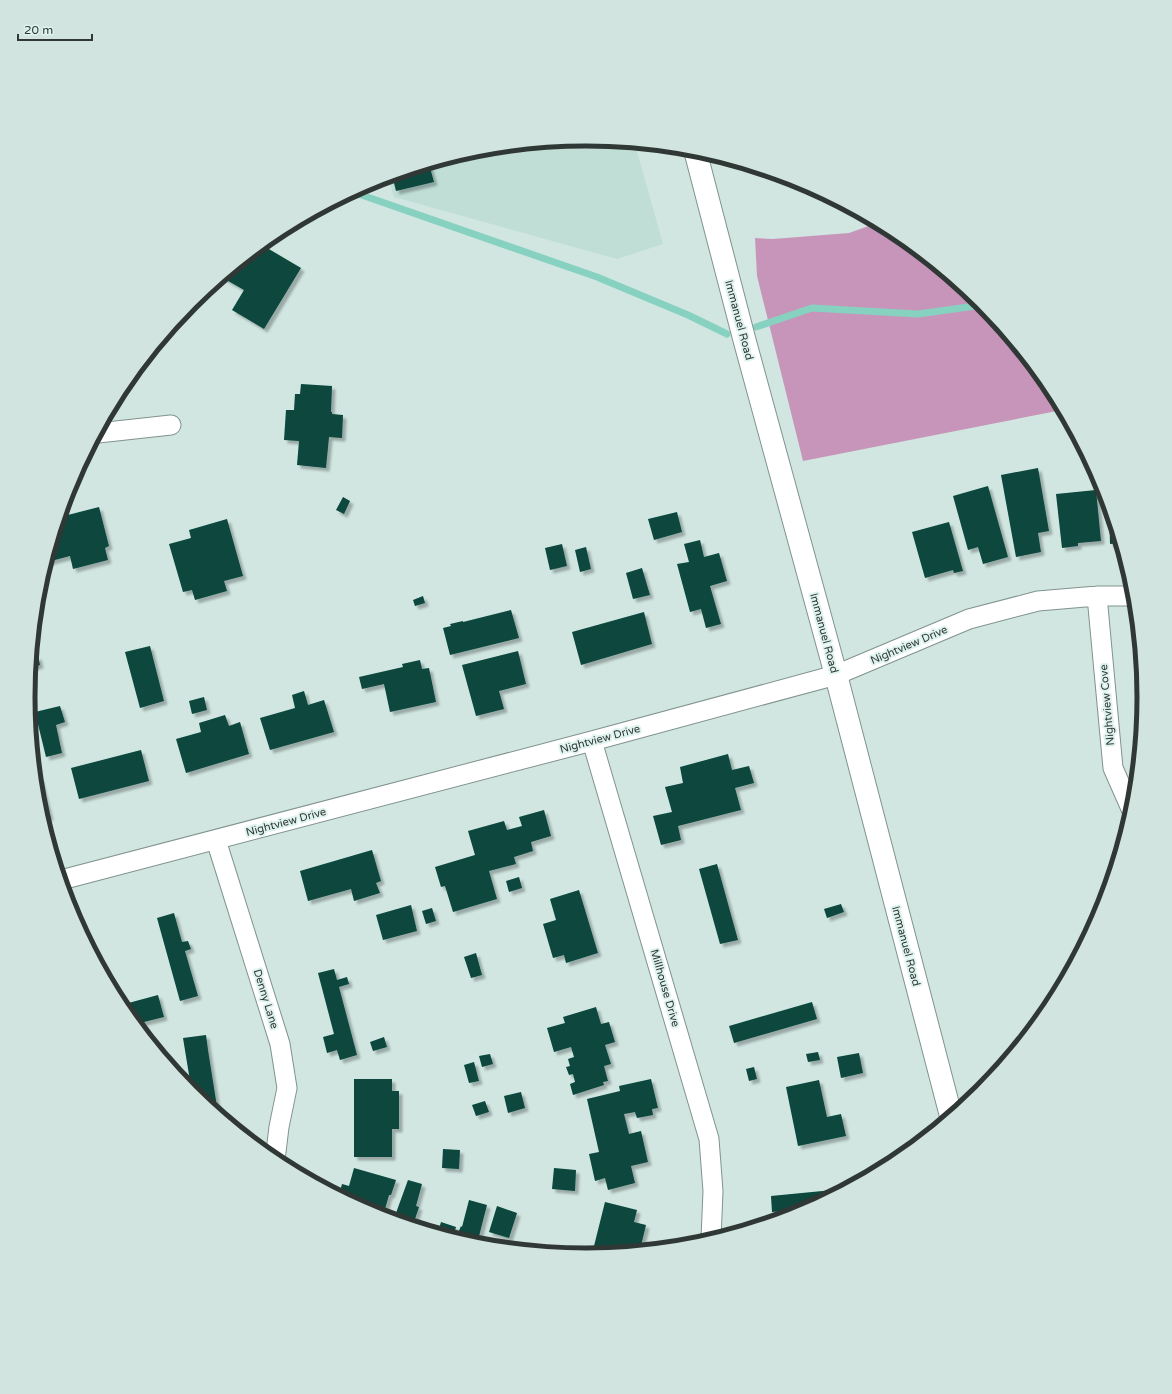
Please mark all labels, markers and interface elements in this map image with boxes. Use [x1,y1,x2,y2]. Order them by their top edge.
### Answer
scale bar [18,16,92,42]
text: 20 m [24,23,53,37]
street label: Immanuel Road [722,279,756,361]
street label: Immanuel Road [807,592,841,674]
street label: Nightview Drive [868,623,950,667]
street label: Nightview Cove [1097,664,1117,746]
street label: Nightview Drive [558,722,642,756]
street label: Nightview Drive [244,805,328,839]
street label: Immanuel Road [889,905,923,987]
street label: Millhouse Drive [648,948,682,1028]
street label: Denny Lane [251,968,281,1030]

